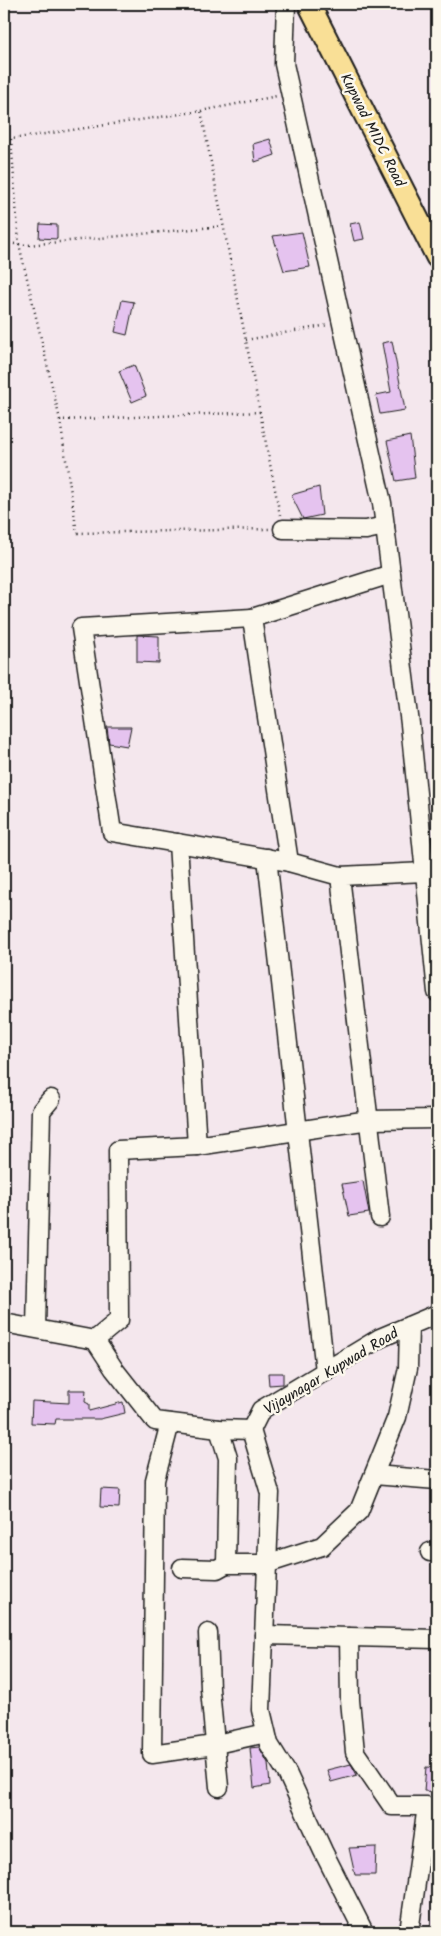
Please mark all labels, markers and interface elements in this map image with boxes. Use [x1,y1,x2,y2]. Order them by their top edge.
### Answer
street label: Kupwad MIDC Road [333,69,411,192]
street label: Vijaynagar Kupwad Road [260,1322,404,1422]

